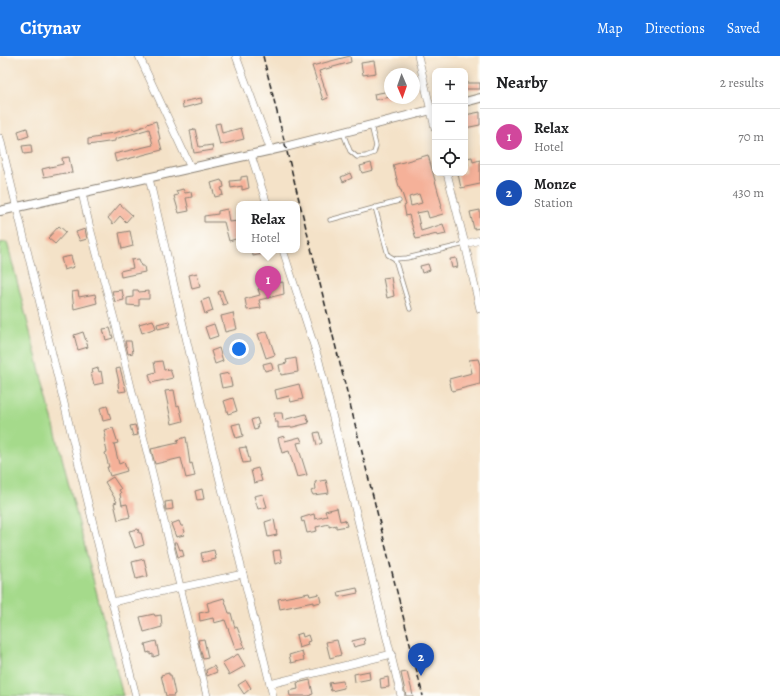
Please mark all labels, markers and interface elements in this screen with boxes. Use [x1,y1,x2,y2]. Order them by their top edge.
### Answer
text: Citynav [20,15,81,41]
text: Map [597,19,623,38]
text: Directions [645,19,705,38]
text: Saved [727,19,760,38]
north arrow [384,68,420,104]
map controls [432,68,468,176]
button: + [432,68,468,104]
text: Nearby [496,71,547,94]
text: 2 results [720,74,764,91]
button: − [432,104,468,140]
text: Relax [534,118,569,138]
text: 1 [507,128,511,145]
text: 70 m [738,128,764,145]
text: Hotel [534,138,563,155]
button: locate [432,140,468,176]
text: Monze [534,174,576,194]
text: 2 [506,184,512,201]
text: 430 m [732,184,764,201]
text: Station [534,194,573,211]
popup [236,201,300,253]
text: Relax [251,209,285,229]
text: Hotel [251,229,280,246]
pin: 1 [255,266,281,299]
your location [229,339,249,359]
pin: 2 [408,643,434,676]

